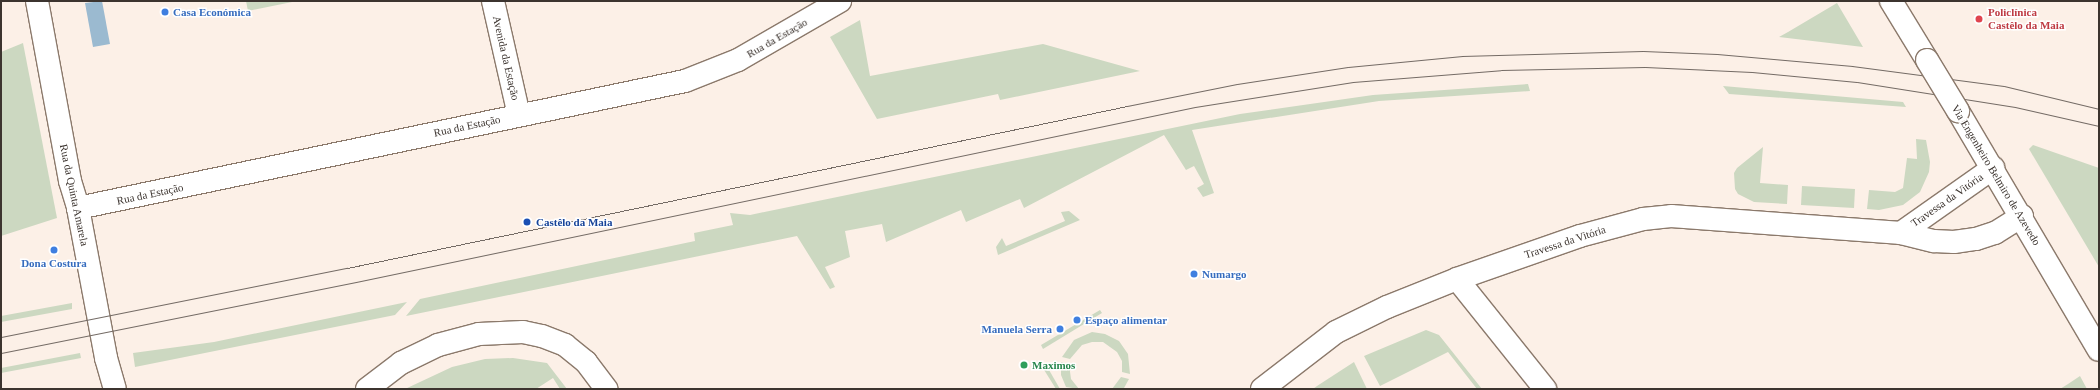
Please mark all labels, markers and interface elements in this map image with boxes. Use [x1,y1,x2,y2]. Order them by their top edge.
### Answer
place label: Casa Económica [173,5,251,19]
place label: Policlínica Castêlo da Maia [1988,6,2064,32]
marker: Casa Económica [160,7,170,17]
marker: Policlínica Castêlo da Maia [1973,13,1985,25]
street label: Avenida da Estação [490,14,522,102]
street label: Rua da Estação [744,15,810,61]
street label: Via Engenheiro Belmiro de Azevedo [1949,102,2043,248]
street label: Rua da Estação [432,112,502,140]
street label: Rua da Quinta Amarela [57,143,91,247]
street label: Travessa da Vitória [1908,170,1986,230]
street label: Rua da Estação [115,180,185,208]
place label: Castêlo da Maia [536,215,612,229]
marker: Castêlo da Maia [521,216,533,228]
street label: Travessa da Vitória [1523,223,1607,261]
marker: Dona Costura [49,245,59,255]
place label: Dona Costura [21,256,87,270]
place label: Numargo [1202,267,1247,281]
marker: Numargo [1189,269,1199,279]
place label: Espaço alimentar [1085,313,1167,327]
marker: Espaço alimentar [1072,315,1082,325]
place label: Manuela Serra [981,322,1052,336]
marker: Manuela Serra [1055,324,1065,334]
place label: Maximos [1032,358,1075,372]
marker: Maximos [1019,360,1029,370]

